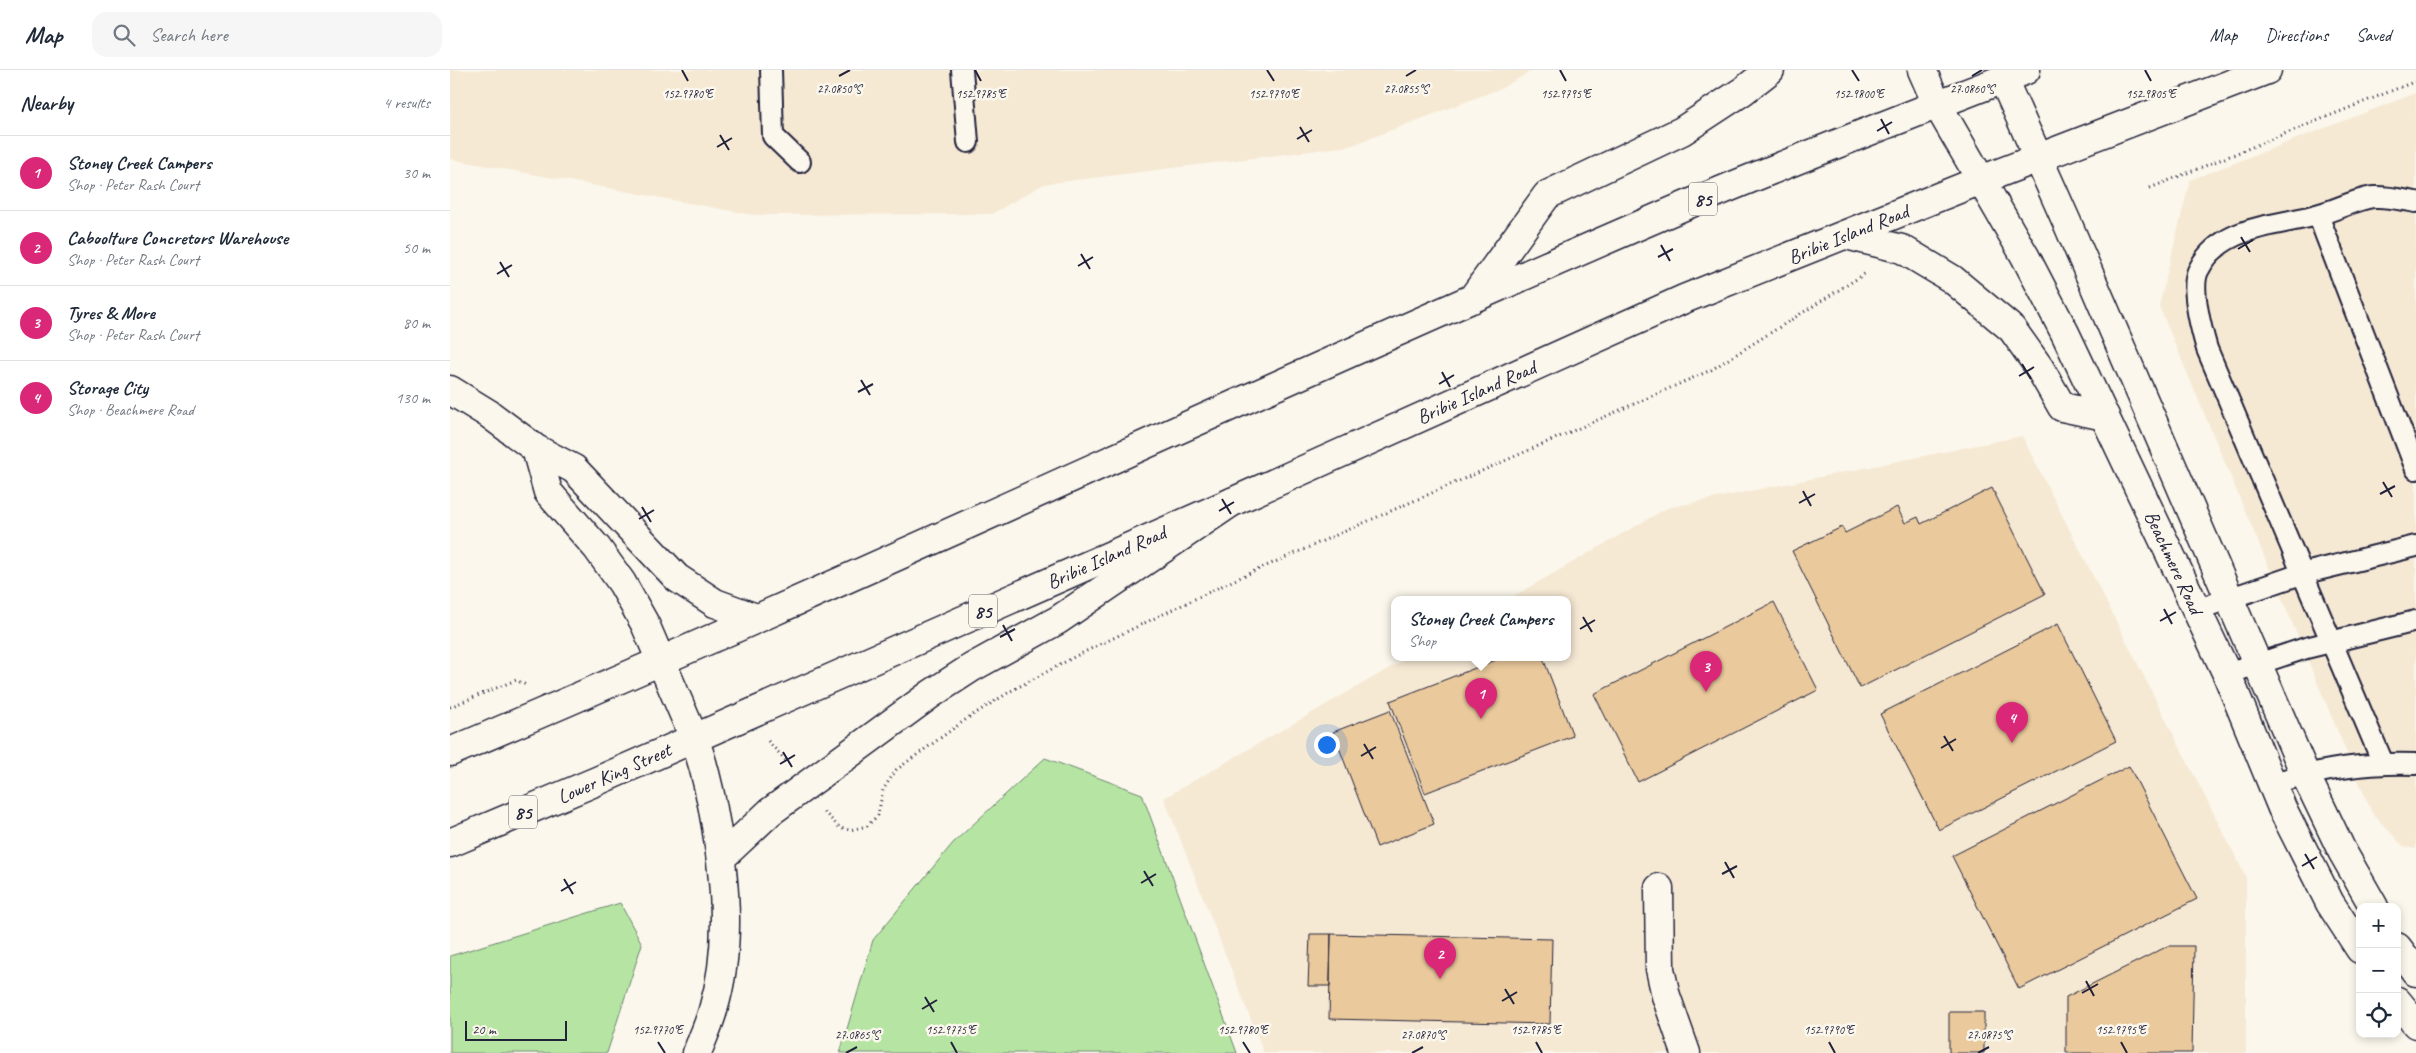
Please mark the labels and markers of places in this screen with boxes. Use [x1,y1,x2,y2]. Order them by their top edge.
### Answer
pin: 3 [1690,651,1722,692]
pin: 1 [1465,678,1497,719]
pin: 4 [1996,702,2028,743]
pin: 2 [1424,938,1456,979]

